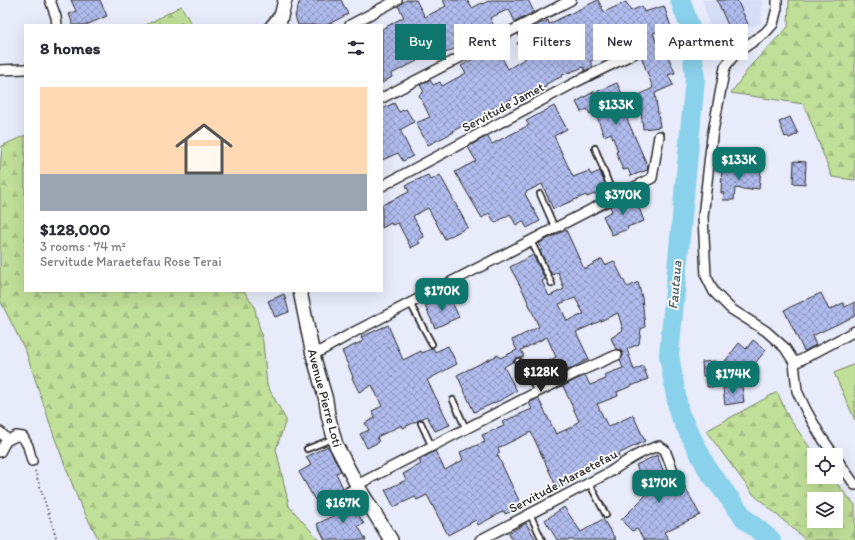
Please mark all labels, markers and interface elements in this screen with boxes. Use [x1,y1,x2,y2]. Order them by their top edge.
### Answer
chip: Buy [395,24,446,60]
chip: Rent [454,24,510,60]
chip: Filters [518,24,585,60]
chip: New [593,24,647,60]
chip: Apartment [655,24,748,60]
icon: filters [345,37,367,59]
text: 8 homes [40,38,100,58]
street label: Servitude Jamet [459,79,547,135]
pin: $133K [588,92,644,126]
text: $133K [598,97,634,112]
icon: home [168,113,240,185]
pin: $133K [711,147,767,181]
text: $133K [721,152,757,167]
pin: $370K [595,182,651,216]
text: $370K [605,187,641,202]
text: $128,000 [40,219,110,239]
text: 3 rooms · 74 m² [40,239,126,254]
text: Servitude Maraetefau Rose Terai [40,254,221,269]
water label: Fautaua [664,259,686,310]
pin: $170K [414,278,470,312]
text: $170K [424,283,460,298]
street label: Avenue Pierre Loti [305,347,345,449]
pin: $128K [513,359,569,393]
pin: $174K [705,361,761,395]
text: $128K [524,364,558,379]
text: $174K [715,366,751,381]
street label: Servitude Maraetefau [506,446,620,516]
map controls [807,448,843,528]
button: locate [807,448,843,484]
pin: $170K [631,470,687,504]
text: $170K [641,475,677,490]
pin: $167K [315,490,371,524]
button: layers [807,492,843,528]
text: $167K [326,495,360,510]

